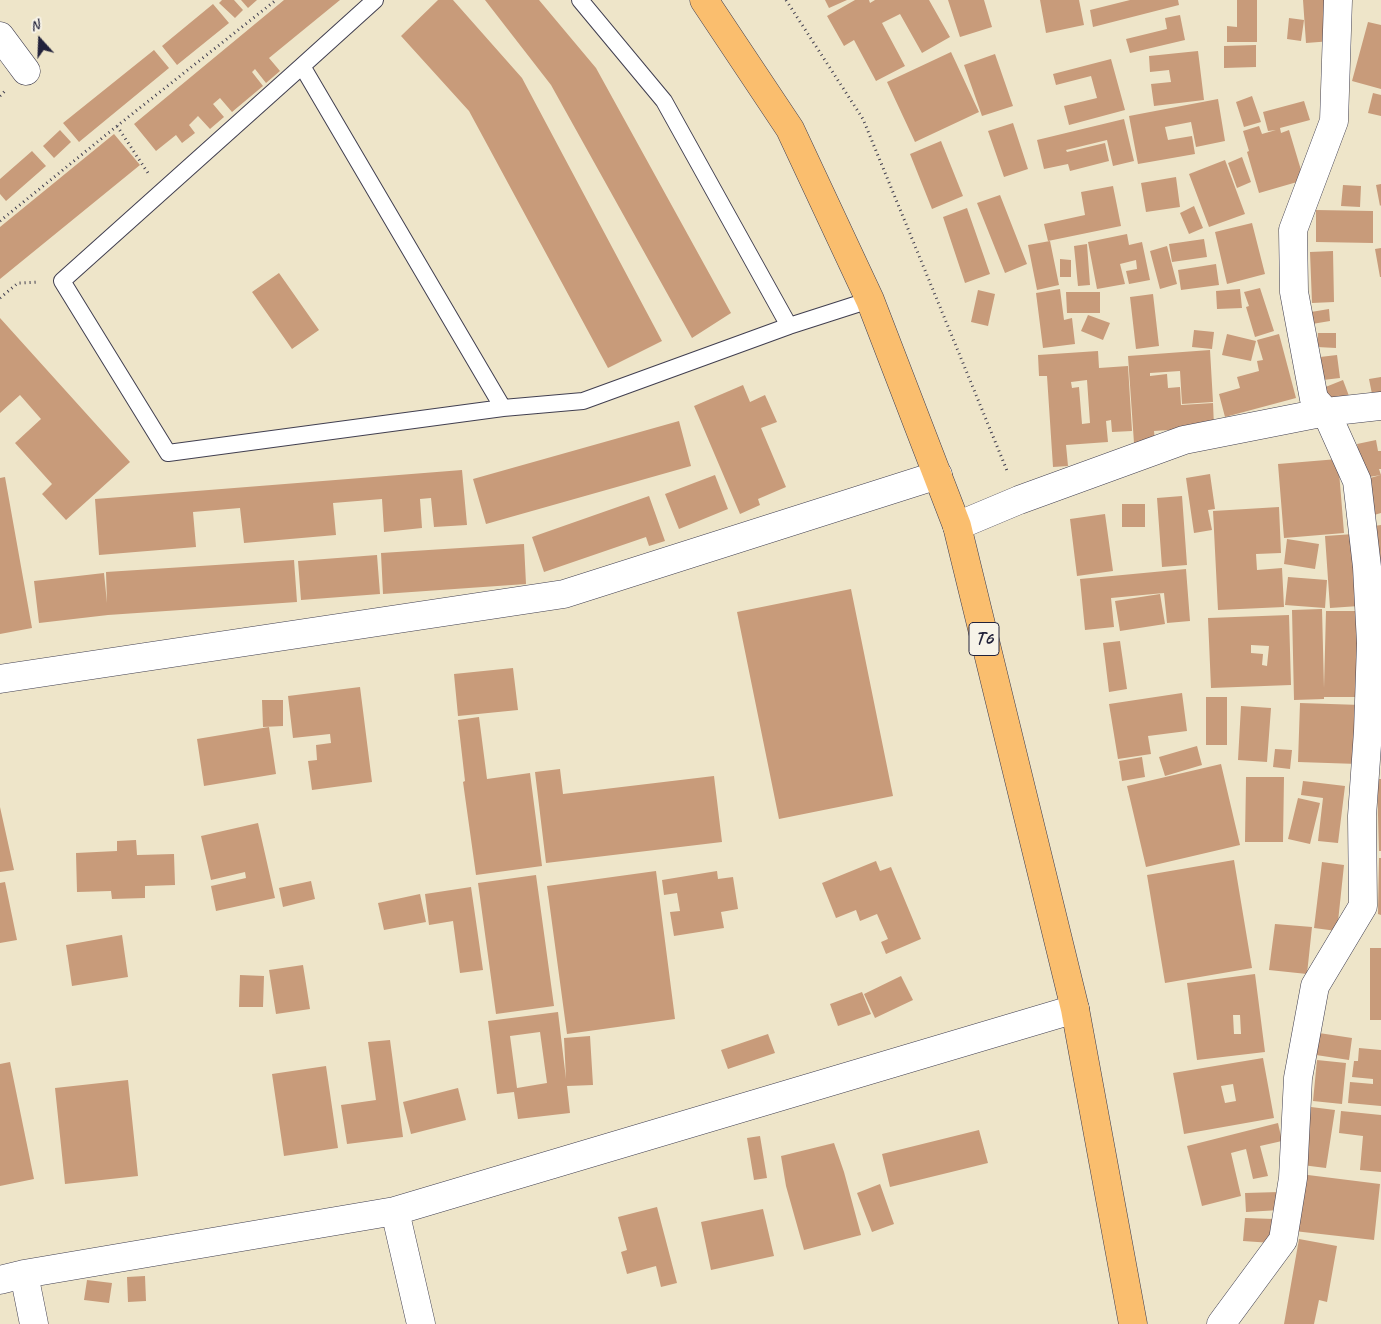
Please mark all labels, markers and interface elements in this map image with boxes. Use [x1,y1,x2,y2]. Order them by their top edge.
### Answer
north arrow [15,15,65,65]
text: N [28,16,42,35]
road number: T6 [969,622,999,656]

